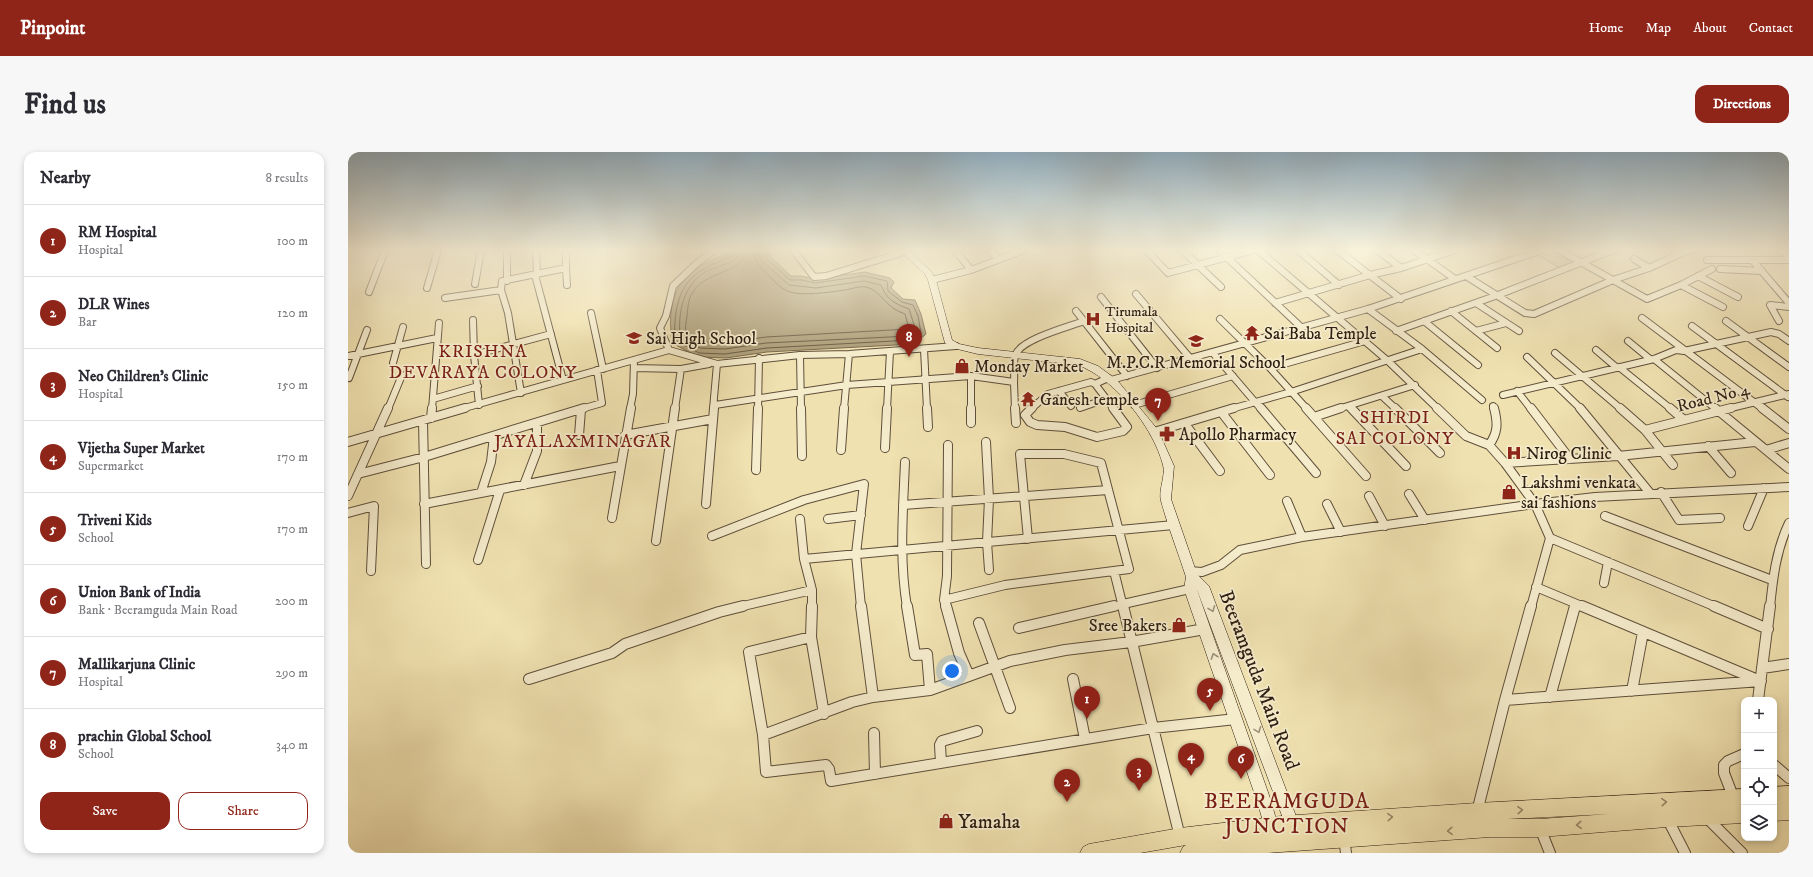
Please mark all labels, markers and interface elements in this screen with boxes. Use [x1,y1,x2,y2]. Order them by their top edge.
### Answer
text: Pinpoint [20,17,85,40]
text: Home [1589,19,1623,37]
text: Map [1645,19,1671,37]
text: About [1693,19,1727,37]
text: Contact [1749,19,1793,37]
button: Directions [1695,85,1789,123]
text: Find us [24,87,106,122]
text: Nearby [40,167,90,189]
text: 8 results [266,170,308,186]
text: RM Hospital [78,223,157,242]
text: 1 [51,233,55,249]
text: 100 m [277,233,308,249]
text: Hospital [78,242,123,258]
text: DLR Wines [78,295,150,314]
place label: Tirumala Hospital [1105,303,1158,337]
text: 2 [50,305,56,321]
text: 120 m [277,305,308,321]
hospital icon: Tirumala Hospital [1084,310,1102,328]
text: Bar [78,314,97,330]
place label: Sai Baba Temple [1264,323,1376,345]
pin: 8 [896,324,922,357]
temple icon: Sai Baba Temple [1243,324,1261,342]
place label: Sai High School [646,328,756,350]
school or university icon: Sai High School [625,329,643,347]
school or university icon: M.P.C.R Memorial School [1187,332,1205,350]
district label: KRISHNA DEVARAYA COLONY [389,341,577,384]
place label: M.P.C.R Memorial School [1106,352,1286,374]
place label: Monday Market [974,356,1084,378]
shop icon: Monday Market [953,357,971,375]
text: Neo Children's Clinic [78,367,208,386]
text: 3 [51,377,55,393]
text: 150 m [277,377,308,393]
street label: Road No 4 [1675,378,1753,418]
text: Hospital [78,386,123,402]
pin: 7 [1145,388,1171,421]
place label: Ganesh temple [1040,389,1139,411]
temple icon: Ganesh temple [1019,390,1037,408]
district label: SHIRDI SAI COLONY [1336,407,1454,450]
place label: Apollo Pharmacy [1179,424,1297,446]
pharmacy icon: Apollo Pharmacy [1158,425,1176,443]
district label: JAYALAXMINAGAR [492,431,672,453]
text: Vijetha Super Market [78,439,205,458]
place label: Nirog Clinic [1526,443,1612,465]
hospital icon: Nirog Clinic [1505,444,1523,462]
text: 4 [49,449,57,465]
text: 170 m [277,449,308,465]
text: Supermarket [78,458,144,474]
place label: Lakshmi venkata sai fashions [1521,472,1637,514]
shop icon: Lakshmi venkata sai fashions [1500,483,1518,501]
text: Triveni Kids [78,511,152,530]
text: 5 [50,521,56,537]
text: 170 m [277,521,308,537]
text: School [78,530,114,546]
text: Union Bank of India [78,583,201,602]
street label: Beeramguda Main Road [1213,587,1304,774]
text: 6 [50,593,56,609]
text: 200 m [275,593,308,609]
text: Bank · Beeramguda Main Road [78,602,237,618]
one-way arrow [1208,605,1216,612]
place label: Sree Bakers [1089,615,1167,637]
shop icon: Sree Bakers [1170,616,1188,634]
one-way arrow [1210,653,1219,660]
text: Mallikarjuna Clinic [78,655,195,674]
your location [942,661,962,681]
text: 7 [50,665,56,681]
text: 290 m [276,665,308,681]
text: Hospital [78,674,123,690]
pin: 5 [1197,678,1223,711]
pin: 1 [1074,686,1100,719]
map controls [1741,697,1777,841]
button: + [1741,697,1777,733]
text: prachin Global School [78,727,211,746]
one-way arrow [1253,727,1261,734]
button: − [1741,733,1777,769]
text: 8 [50,737,56,753]
text: 340 m [276,737,308,753]
pin: 4 [1178,743,1204,776]
text: School [78,746,114,762]
pin: 6 [1228,746,1254,779]
pin: 3 [1126,758,1152,791]
pin: 2 [1054,769,1080,802]
button: locate [1741,769,1777,805]
district label: BEERAMGUDA JUNCTION [1204,788,1370,840]
button: Save [40,792,170,830]
button: Share [178,792,308,830]
one-way arrow [1661,797,1667,806]
button: layers [1741,805,1777,841]
one-way arrow [1517,806,1523,814]
place label: Yamaha [958,810,1021,835]
shop icon: Yamaha [937,812,955,830]
one-way arrow [1387,813,1393,822]
one-way arrow [1576,820,1582,829]
one-way arrow [1447,826,1453,835]

